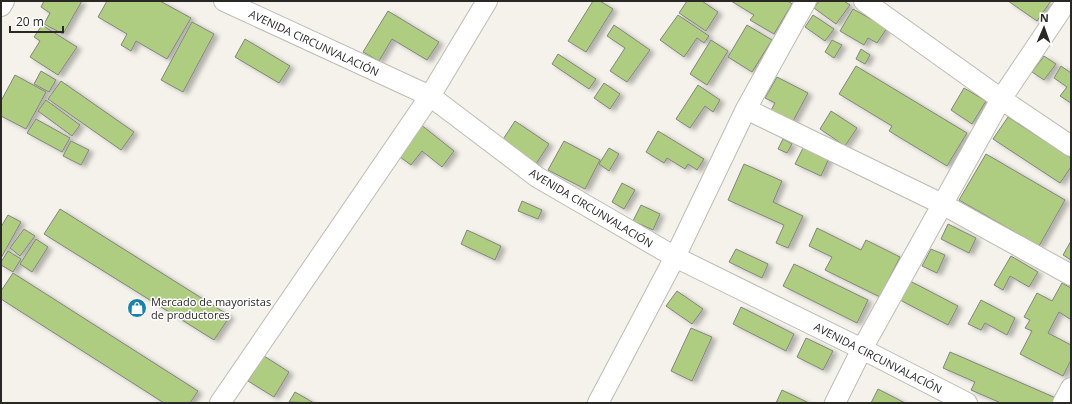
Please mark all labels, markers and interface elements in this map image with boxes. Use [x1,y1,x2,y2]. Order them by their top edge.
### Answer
street label: AVENIDA CIRCUNVALACIÓN [247,6,382,79]
scale bar [10,8,63,34]
north arrow [1024,8,1064,48]
text: N [1040,10,1049,25]
text: 20 m [16,13,44,30]
street label: AVENIDA CIRCUNVALACIÓN [527,165,656,251]
place label: Mercado de mayoristas de productores [151,294,271,322]
shop icon: Mercado de mayoristas de productores [126,297,148,319]
street label: AVENIDA CIRCUNVALACIÓN [812,319,945,396]

